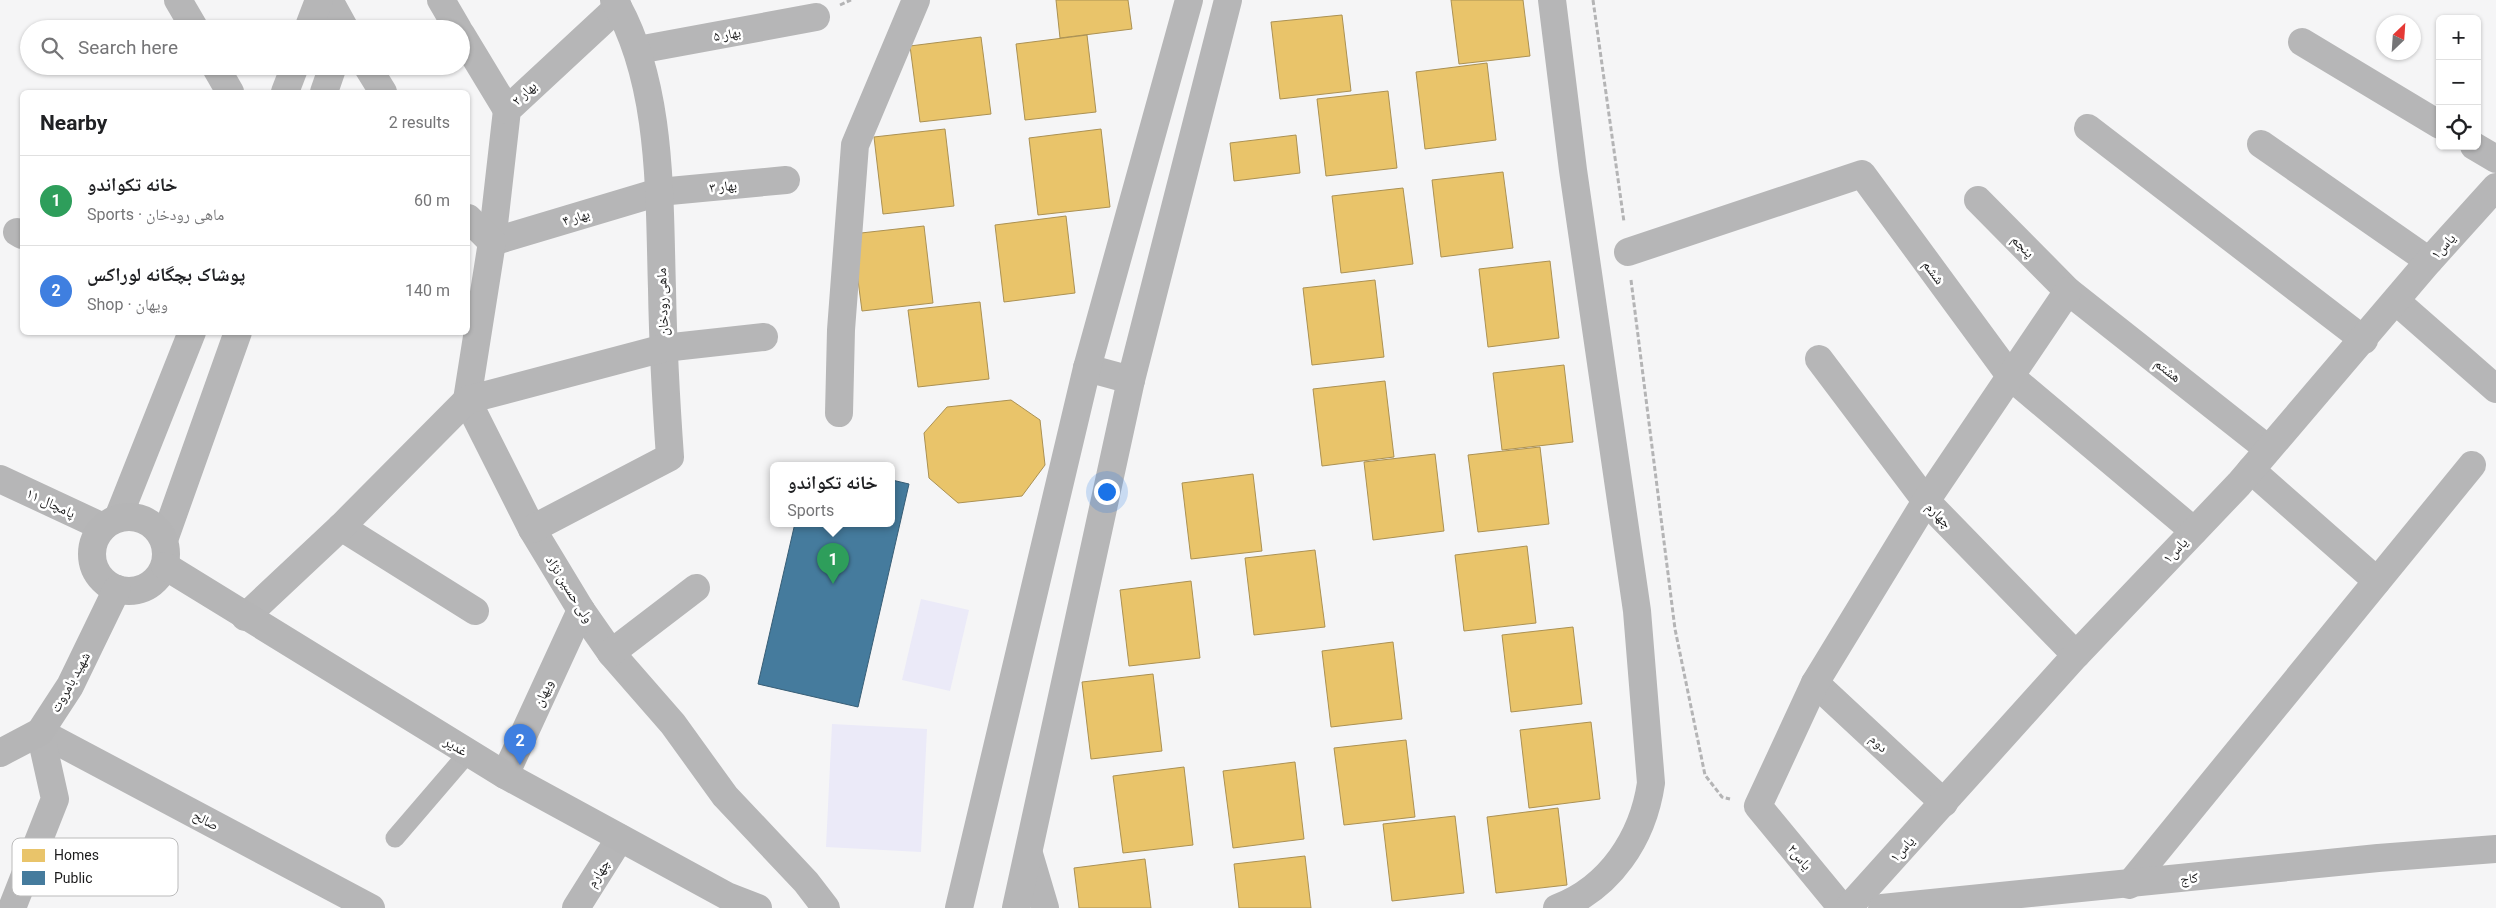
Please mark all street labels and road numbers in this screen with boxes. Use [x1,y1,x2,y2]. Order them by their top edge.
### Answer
street label: بهار ۵ [712,24,742,45]
street label: بهار ۲ [508,78,540,109]
street label: بهار ۳ [708,177,738,196]
street label: بهار ۴ [560,205,592,230]
street label: یاس۱ [2427,230,2459,263]
street label: پنجم [2007,231,2038,262]
street label: ششم [1918,257,1948,288]
street label: ماهی رودخان [653,267,672,337]
street label: هشتم [2150,355,2184,387]
street label: پامچال ۱۱ [24,485,78,522]
street label: چهارم [1921,499,1955,533]
street label: یاس۱ [2159,534,2192,567]
street label: ولی حسین نژاد [542,552,597,626]
street label: شهید بامروت [47,649,94,715]
street label: ویهان [530,677,557,710]
street label: دوم [1865,731,1892,757]
street label: غدیر [440,732,470,760]
street label: صالح [189,807,222,835]
street label: یاس۱ [1886,833,1918,866]
street label: یاس۲ [1784,841,1815,874]
street label: چهارم [583,856,614,891]
street label: کاج [2179,869,2199,889]

